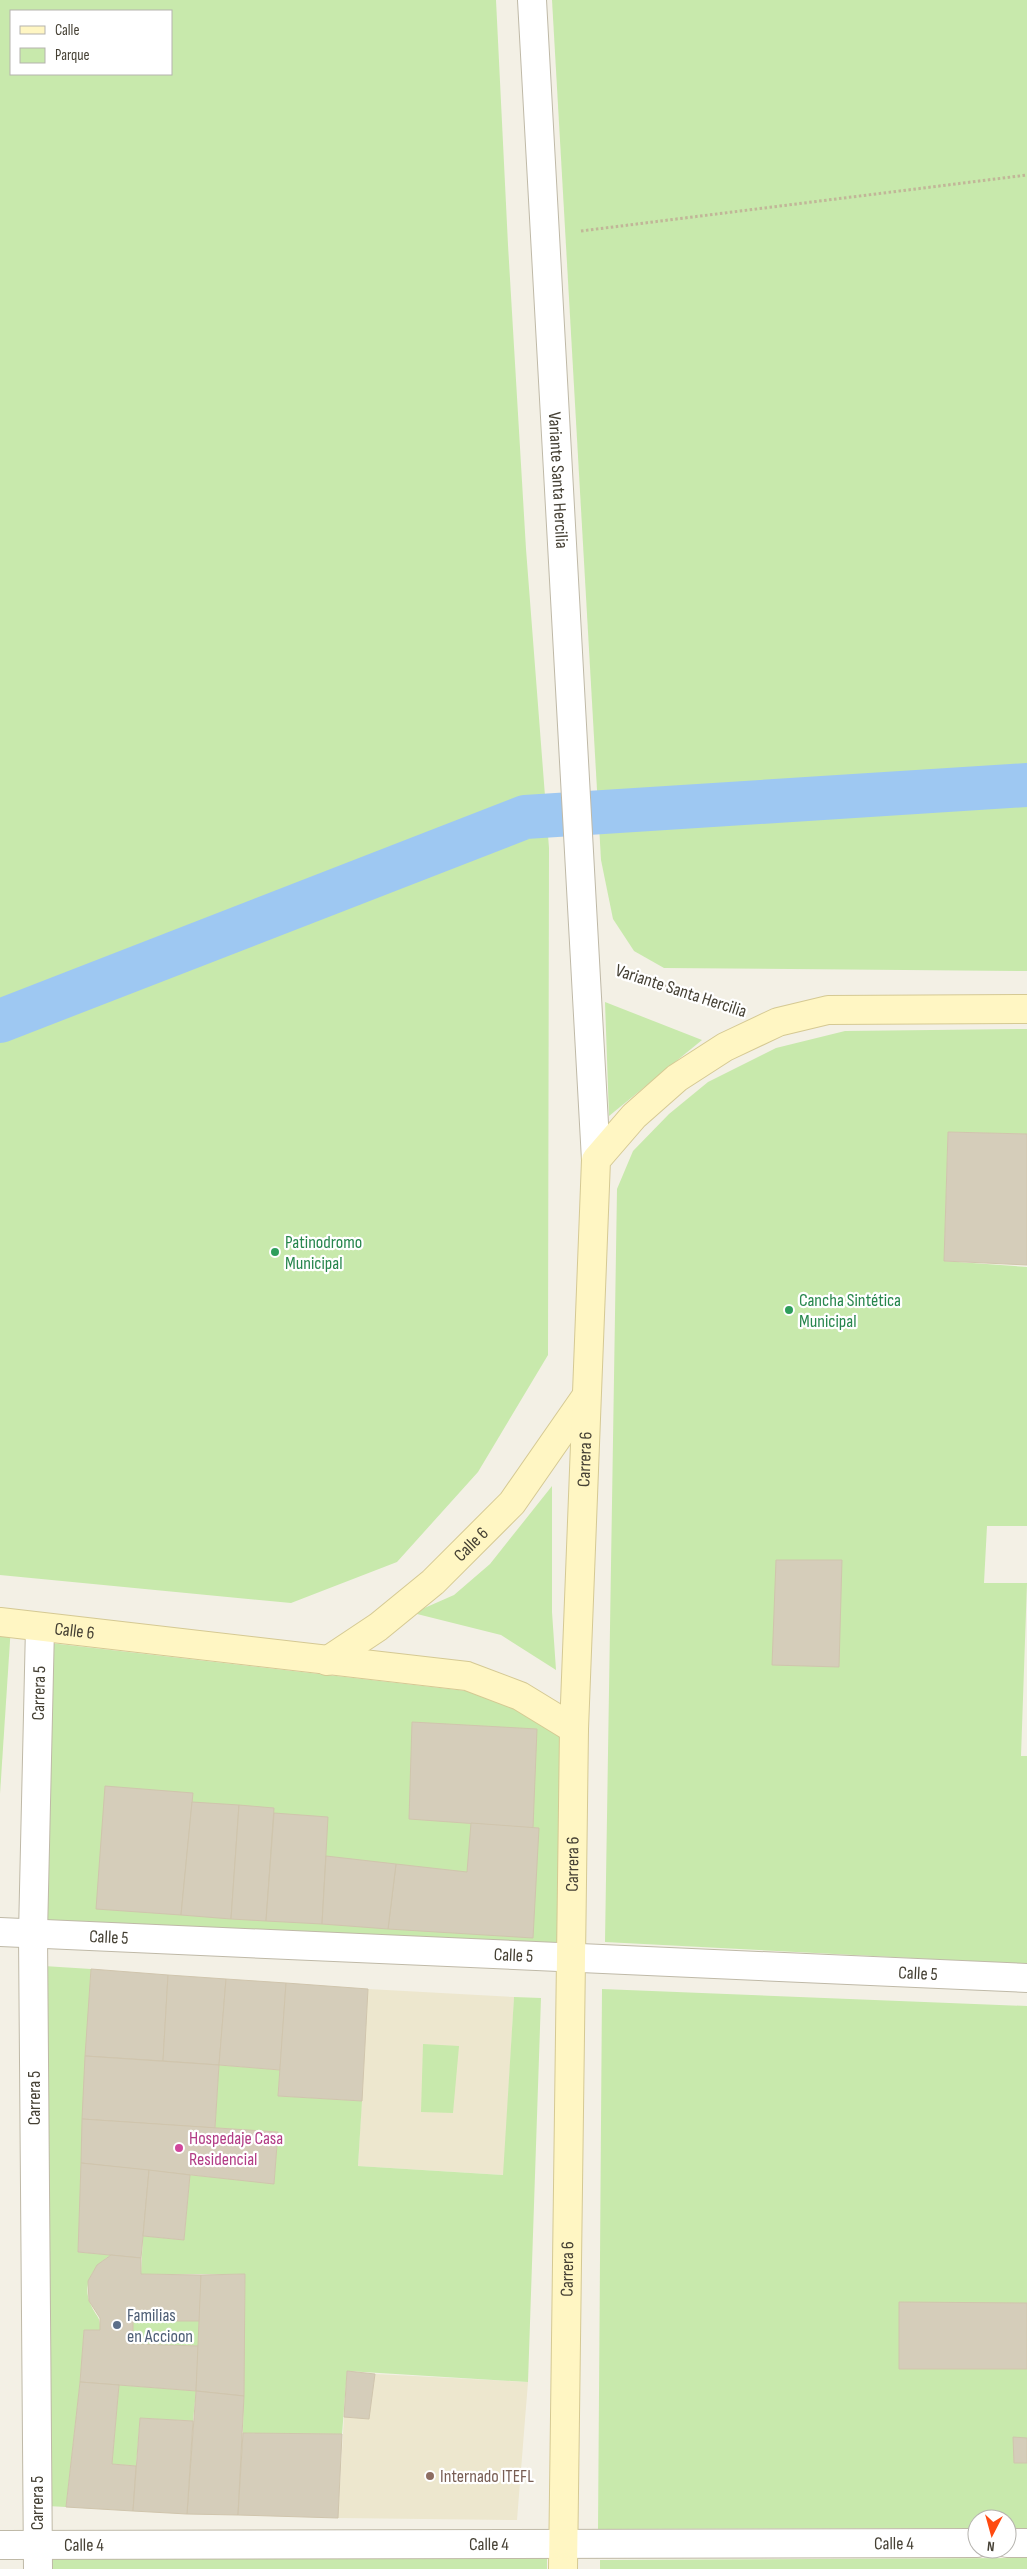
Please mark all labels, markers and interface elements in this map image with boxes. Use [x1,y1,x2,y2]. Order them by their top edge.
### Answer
legend [10,10,172,75]
text: Calle [55,21,79,40]
text: Parque [55,46,90,65]
street label: Variante Santa Hercilia [544,411,573,549]
street label: Variante Santa Hercilia [613,960,749,1022]
place label: Patinodromo Municipal [285,1232,362,1274]
marker: Patinodromo Municipal [269,1246,281,1258]
place label: Cancha Sintética Municipal [799,1290,901,1332]
marker: Cancha Sintética Municipal [783,1304,795,1316]
street label: Carrera 6 [573,1431,596,1487]
street label: Calle 6 [449,1522,493,1566]
street label: Calle 6 [53,1618,96,1643]
street label: Carrera 5 [27,1666,50,1721]
street label: Carrera 6 [561,1836,583,1892]
street label: Calle 5 [89,1926,129,1948]
street label: Calle 5 [493,1944,534,1966]
street label: Calle 5 [898,1962,938,1984]
street label: Carrera 5 [24,2071,45,2125]
place label: Hospedaje Casa Residencial [189,2128,283,2170]
marker: Hospedaje Casa Residencial [173,2142,185,2154]
street label: Carrera 6 [556,2241,578,2297]
place label: Familias en Accioon [127,2305,193,2347]
marker: Familias en Accioon [111,2319,123,2331]
place label: Internado ITEFL [440,2466,534,2487]
marker: Internado ITEFL [424,2470,436,2482]
street label: Carrera 5 [27,2476,48,2530]
north arrow [967,2509,1017,2559]
street label: Calle 4 [469,2533,509,2555]
street label: Calle 4 [874,2533,914,2554]
street label: Calle 4 [64,2534,104,2555]
text: N [986,2538,995,2555]

